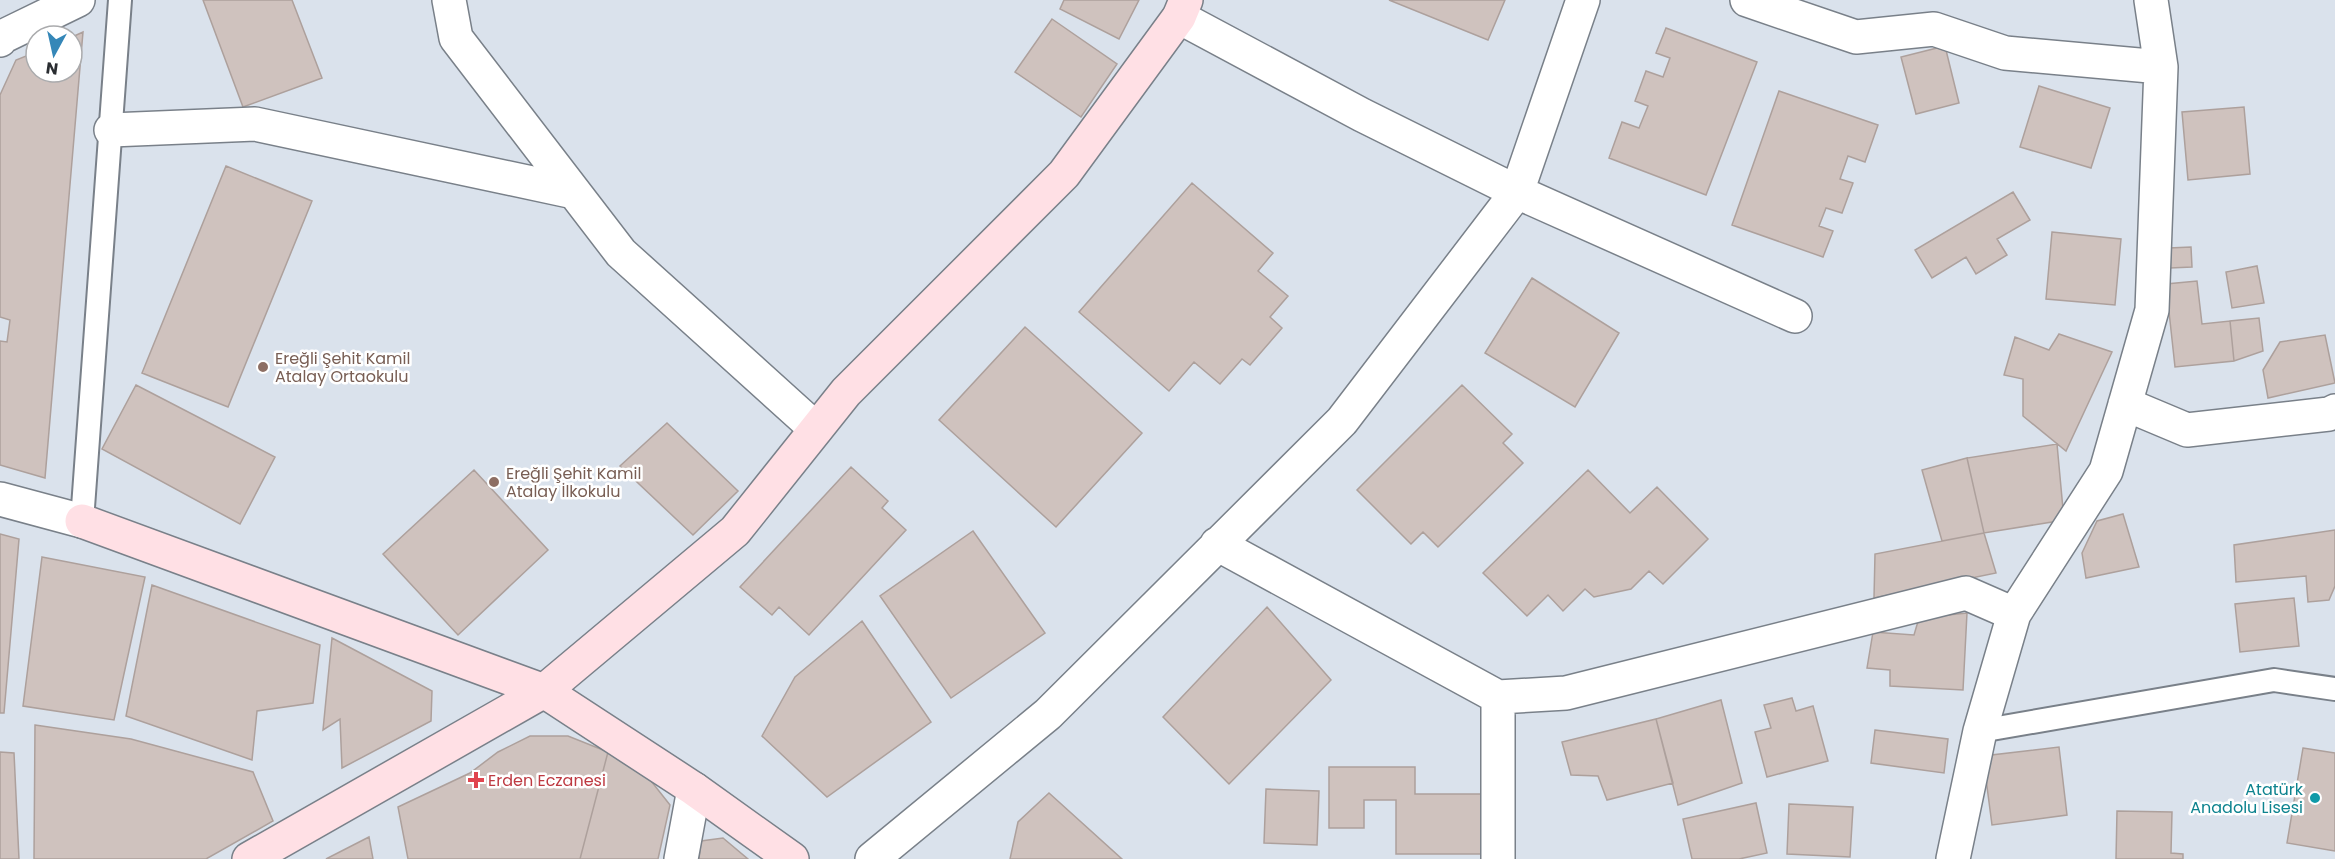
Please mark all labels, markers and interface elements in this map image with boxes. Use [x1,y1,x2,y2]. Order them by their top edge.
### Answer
north arrow [24,24,84,84]
text: N [44,56,60,81]
place label: Ereğli Şehit Kamil Atalay Ortaokulu [275,347,410,388]
marker: Ereğli Şehit Kamil Atalay Ortaokulu [256,360,270,374]
place label: Ereğli Şehit Kamil Atalay İlkokulu [506,462,641,503]
marker: Ereğli Şehit Kamil Atalay İlkokulu [487,475,501,489]
place label: Erden Eczanesi [488,769,606,792]
marker: Erden Eczanesi [469,773,483,787]
place label: Atatürk Anadolu Lisesi [2190,778,2304,819]
marker: Atatürk Anadolu Lisesi [2308,791,2322,805]

